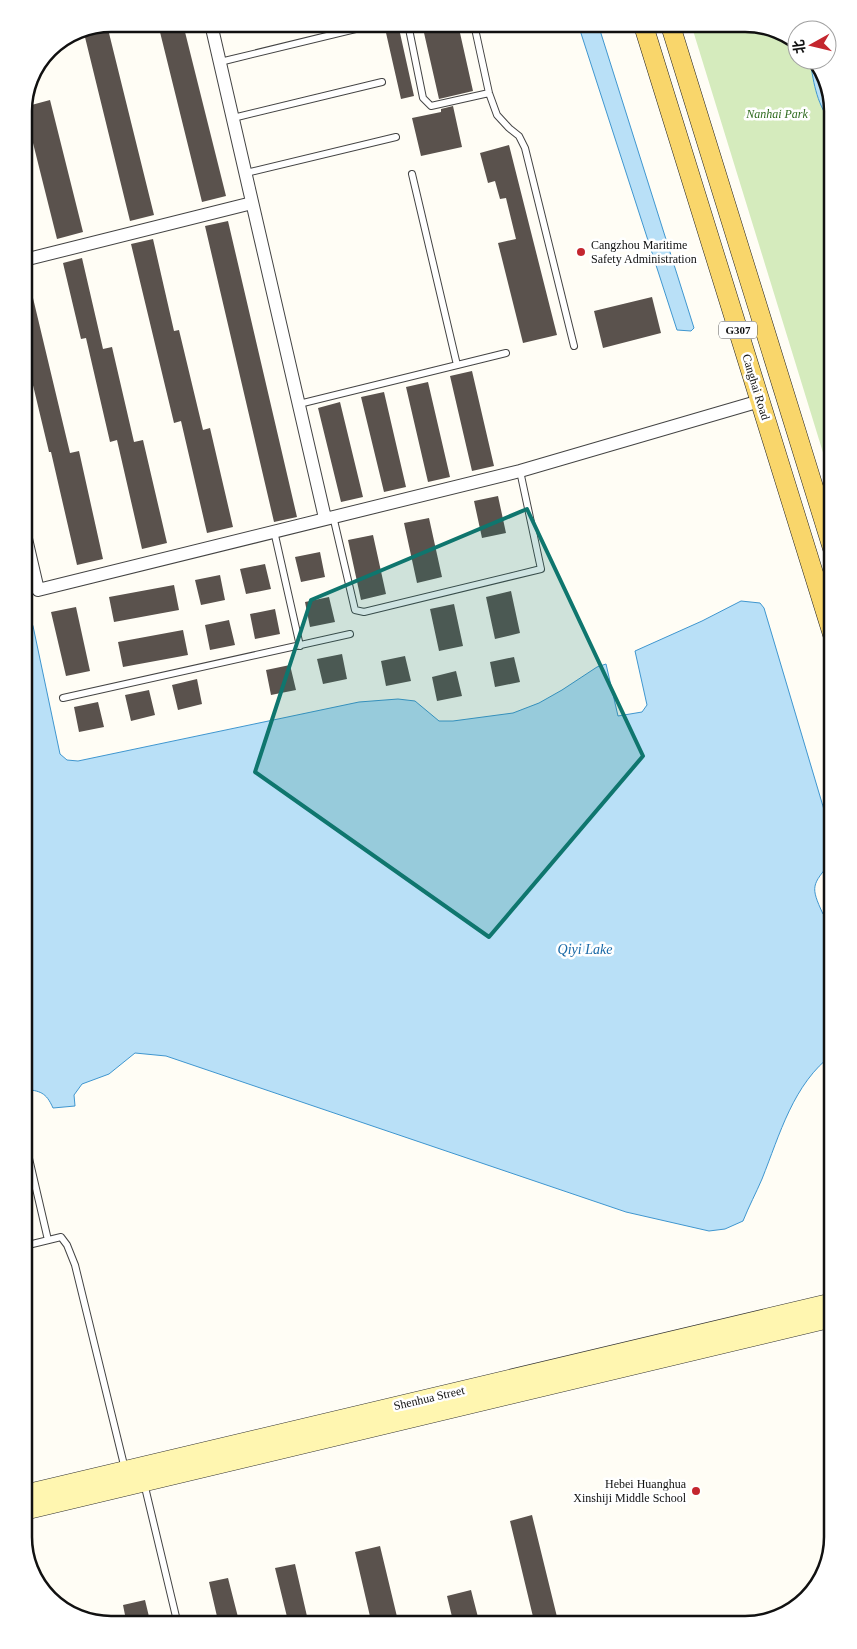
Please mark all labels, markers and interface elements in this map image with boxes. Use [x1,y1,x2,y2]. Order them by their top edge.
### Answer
north arrow [787,20,837,70]
text: 北 [791,39,808,55]
park label: Nanhai Park [745,107,809,121]
place label: Cangzhou Maritime Safety Administration [591,238,697,266]
marker: Cangzhou Maritime Safety Administration [575,246,587,258]
road number: G307 [719,322,757,338]
street label: Canghai Road [739,352,773,422]
water label: Qiyi Lake [558,942,612,957]
street label: Shenhua Street [392,1383,466,1413]
place label: Hebei Huanghua Xinshiji Middle School [573,1477,687,1505]
marker: Hebei Huanghua Xinshiji Middle School [690,1485,702,1497]

